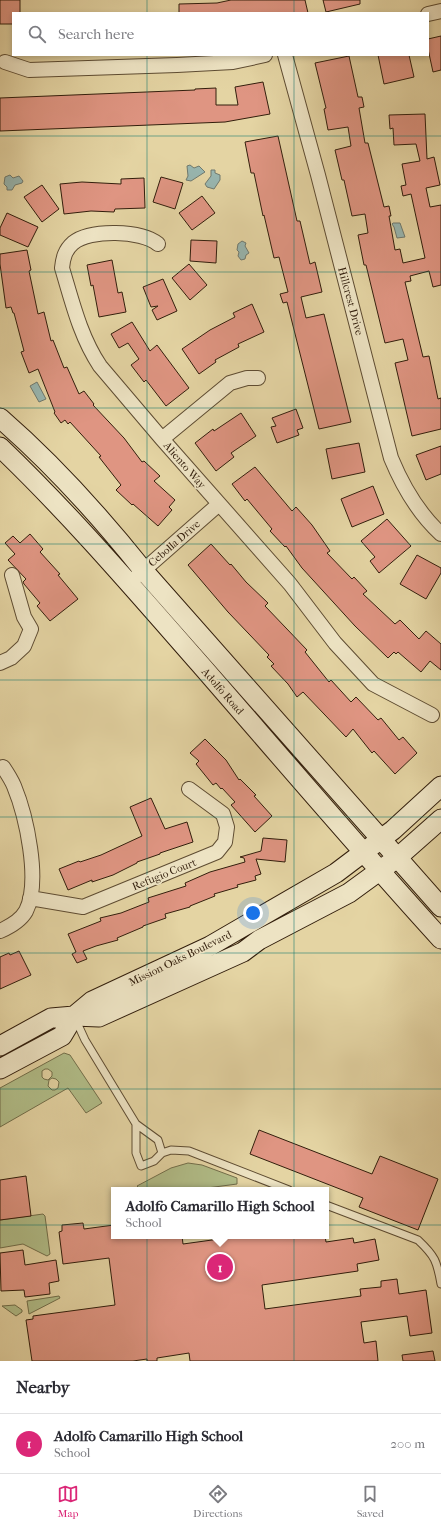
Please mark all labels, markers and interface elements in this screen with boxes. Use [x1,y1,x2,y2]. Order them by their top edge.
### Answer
search box [12,12,429,56]
icon: search [26,23,48,45]
text: Search here [58,25,134,43]
street label: Hillcrest Drive [335,266,366,337]
street label: Aliento Way [160,439,209,492]
street label: Cebolla Drive [146,517,203,569]
street label: Adolfo Road [198,665,247,718]
street label: Refugio Court [130,856,198,893]
your location [243,903,263,923]
street label: Mission Oaks Boulevard [127,927,235,989]
popup [111,1187,329,1239]
text: Adolfo Camarillo High School [125,1197,315,1215]
text: School [125,1215,162,1230]
pin: 1 [207,1252,233,1282]
text: Nearby [16,1377,70,1397]
text: Adolfo Camarillo High School [54,1427,243,1445]
text: 1 [27,1436,31,1451]
text: 200 m [390,1436,425,1451]
text: School [54,1445,90,1460]
tab: Map [57,1483,79,1520]
tab: Directions [193,1483,243,1520]
tab: Saved [357,1483,384,1520]

